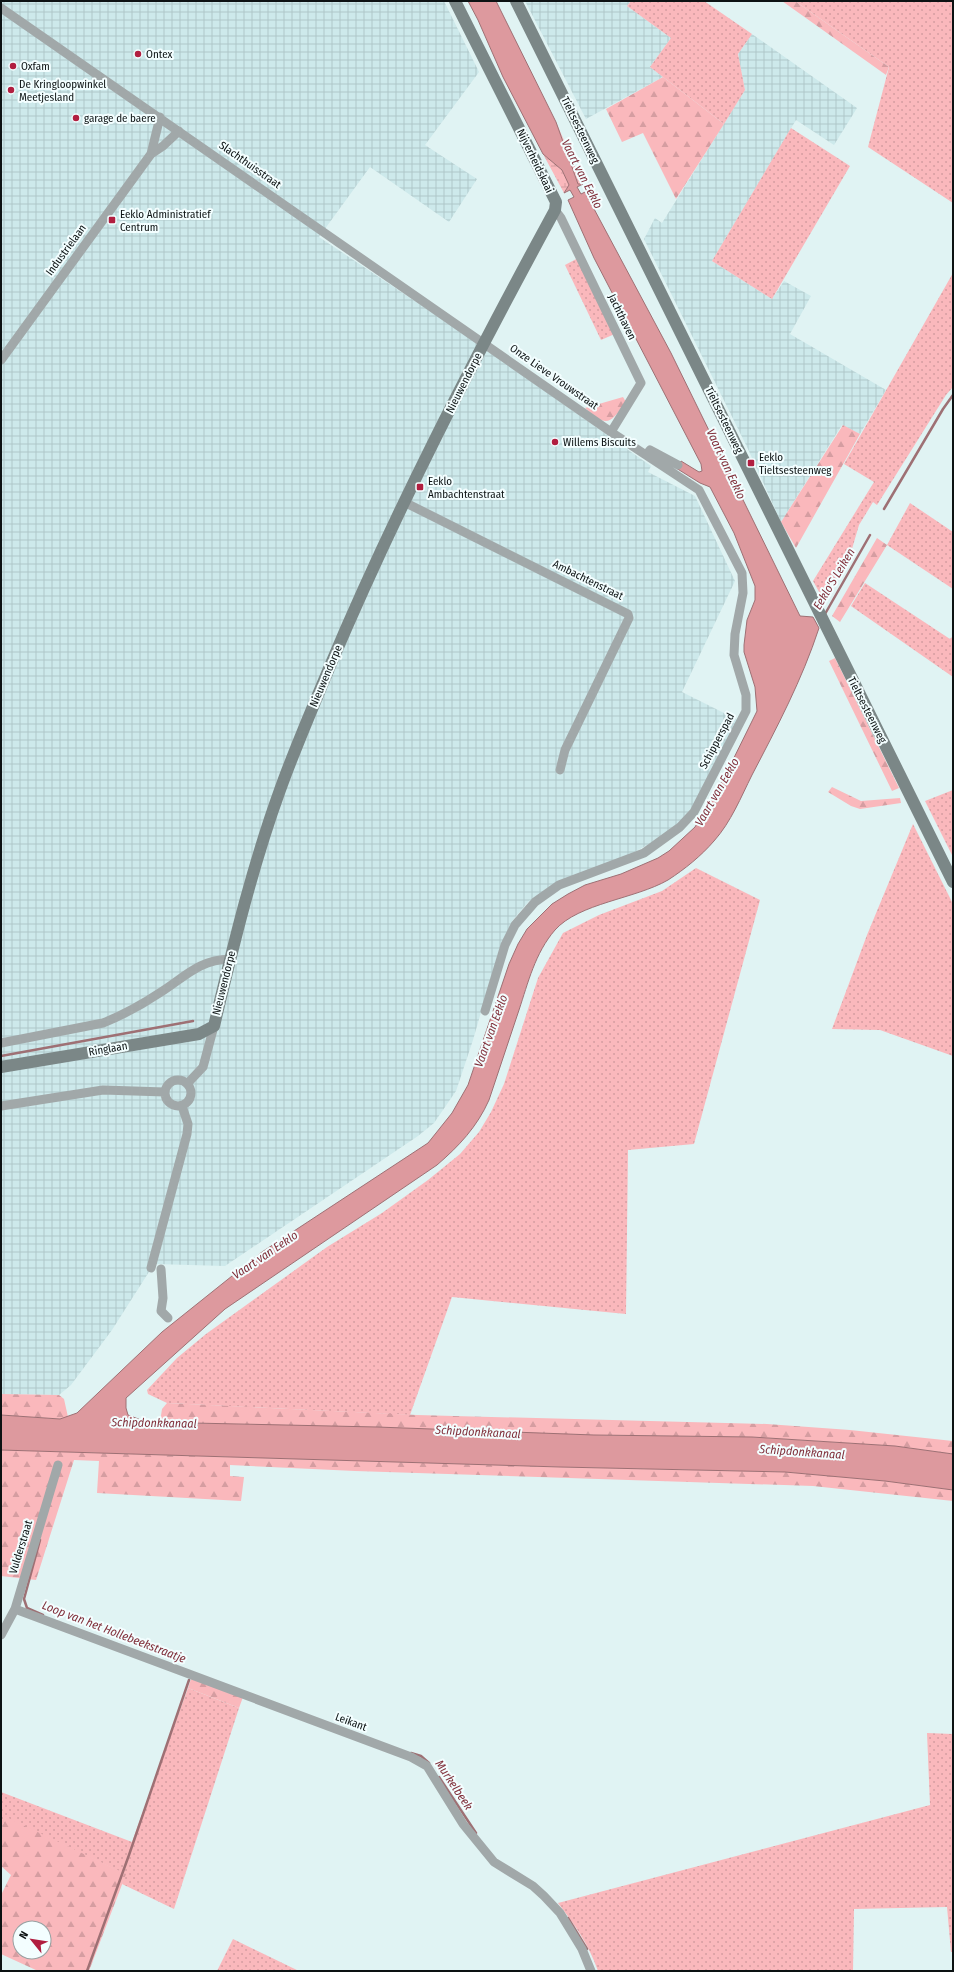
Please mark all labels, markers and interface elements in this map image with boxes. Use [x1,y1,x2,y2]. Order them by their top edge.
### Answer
place label: Ontex [146,48,172,61]
marker: Ontex [133,49,143,59]
place label: Oxfam [21,60,50,73]
marker: Oxfam [8,61,18,71]
place label: De Kringloopwinkel Meetjesland [19,78,106,104]
marker: De Kringloopwinkel Meetjesland [6,85,16,95]
street label: Tieltsesteenweg [558,95,602,166]
place label: garage de baere [84,112,156,125]
marker: garage de baere [71,113,81,123]
street label: Nijverheidskaai [514,127,556,195]
water label: Vaart van Eeklo [559,137,605,211]
street label: Slachthuisstraat [216,139,284,191]
place label: Eeklo Administratief Centrum [120,208,211,234]
marker: Eeklo Administratief Centrum [107,215,117,225]
street label: Industrielaan [43,222,89,278]
street label: Jachthaven [605,292,639,342]
street label: Onze Lieve Vrouwstraat [507,342,601,413]
street label: Nieuwendorpe [443,351,485,415]
street label: Tieltsesteenweg [702,385,746,456]
water label: Vaart van Eeklo [704,427,748,501]
place label: Willems Biscuits [563,436,636,449]
marker: Willems Biscuits [550,437,560,447]
place label: Eeklo Tieltsesteenweg [759,451,832,477]
marker: Eeklo Tieltsesteenweg [746,458,756,468]
place label: Eeklo Ambachtenstraat [428,475,505,501]
marker: Eeklo Ambachtenstraat [415,482,425,492]
water label: Eeklo'S Leiken [810,546,858,612]
street label: Ambachtenstraat [551,557,626,603]
street label: Nieuwendorpe [307,643,345,709]
street label: Tieltsesteenweg [845,675,890,746]
street label: Schipperspad [697,711,737,771]
water label: Vaart van Eeklo [692,756,742,828]
street label: Nieuwendorpe [210,949,238,1017]
water label: Vaart van Eeklo [471,993,511,1069]
street label: Ringlaan [88,1039,128,1059]
water label: Vaart van Eeklo [230,1228,300,1282]
water label: Schipdonkkanaal [110,1415,197,1431]
water label: Schipdonkkanaal [434,1423,521,1441]
water label: Schipdonkkanaal [758,1442,845,1462]
street label: Vulderstraat [7,1518,35,1575]
water label: Loop van het Hollebeekstraatje [40,1598,188,1666]
street label: Leikant [333,1710,369,1734]
water label: Murkelbeek [432,1757,476,1813]
north arrow [12,1920,52,1960]
text: N [16,1929,31,1941]

